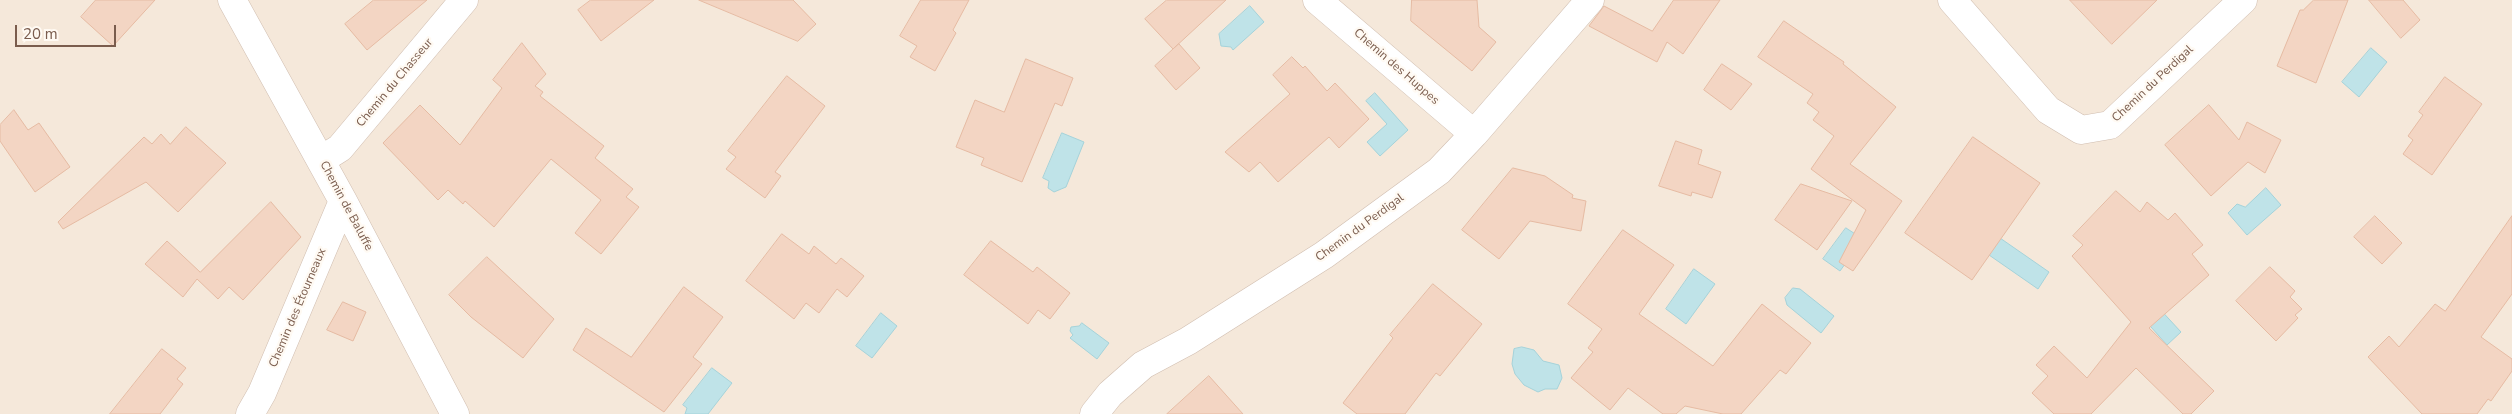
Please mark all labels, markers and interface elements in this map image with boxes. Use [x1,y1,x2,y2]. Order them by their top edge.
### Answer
scale bar [18,15,119,47]
text: 20 m [23,24,58,44]
street label: Chemin des Huppes [1350,26,1442,108]
street label: Chemin du Chasseur [354,36,436,130]
street label: Chemin du Perdigal [2109,43,2197,125]
street label: Chemin de Baluffe [316,159,376,253]
street label: Chemin du Perdigal [1313,191,1407,265]
street label: Chemin des Étourneaux [266,246,330,370]

